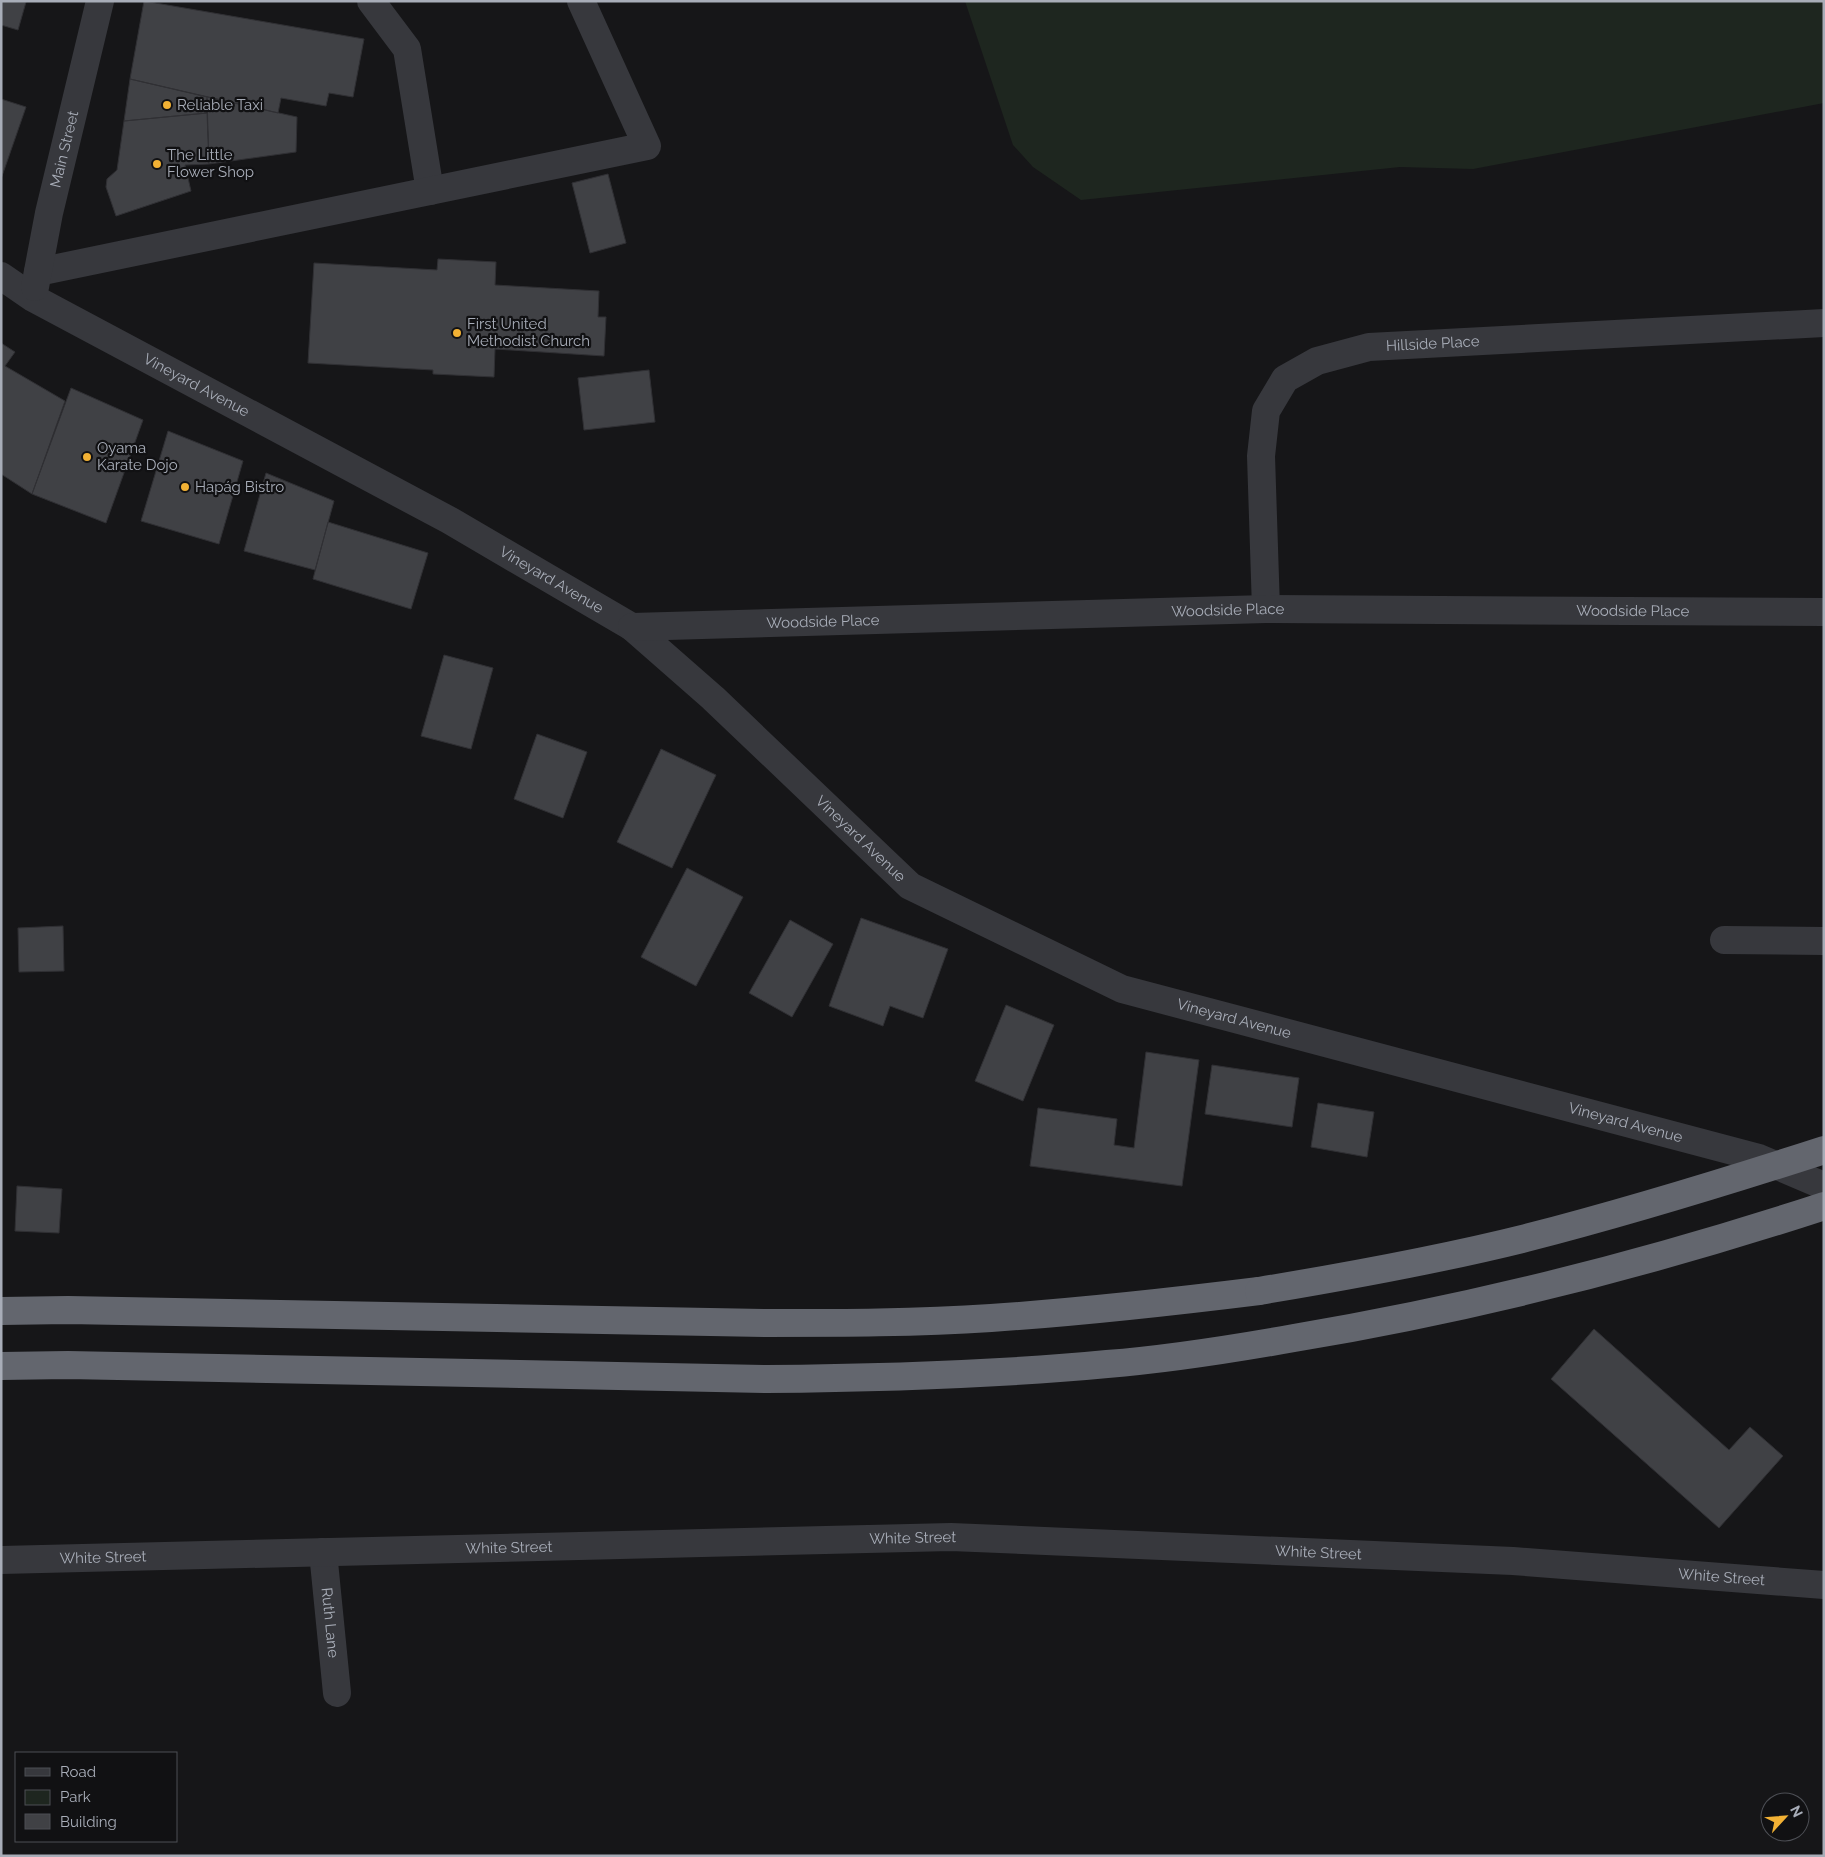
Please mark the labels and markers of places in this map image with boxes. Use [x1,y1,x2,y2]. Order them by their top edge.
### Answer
place label: Reliable Taxi [177,96,263,114]
marker: Reliable Taxi [161,99,173,111]
place label: The Little Flower Shop [167,146,254,181]
marker: The Little Flower Shop [151,158,163,170]
place label: First United Methodist Church [467,315,590,350]
marker: First United Methodist Church [451,327,463,339]
place label: Oyama Karate Dojo [97,439,178,474]
marker: Oyama Karate Dojo [81,451,93,463]
place label: Hapág Bistro [195,478,284,496]
marker: Hapág Bistro [179,481,191,493]

